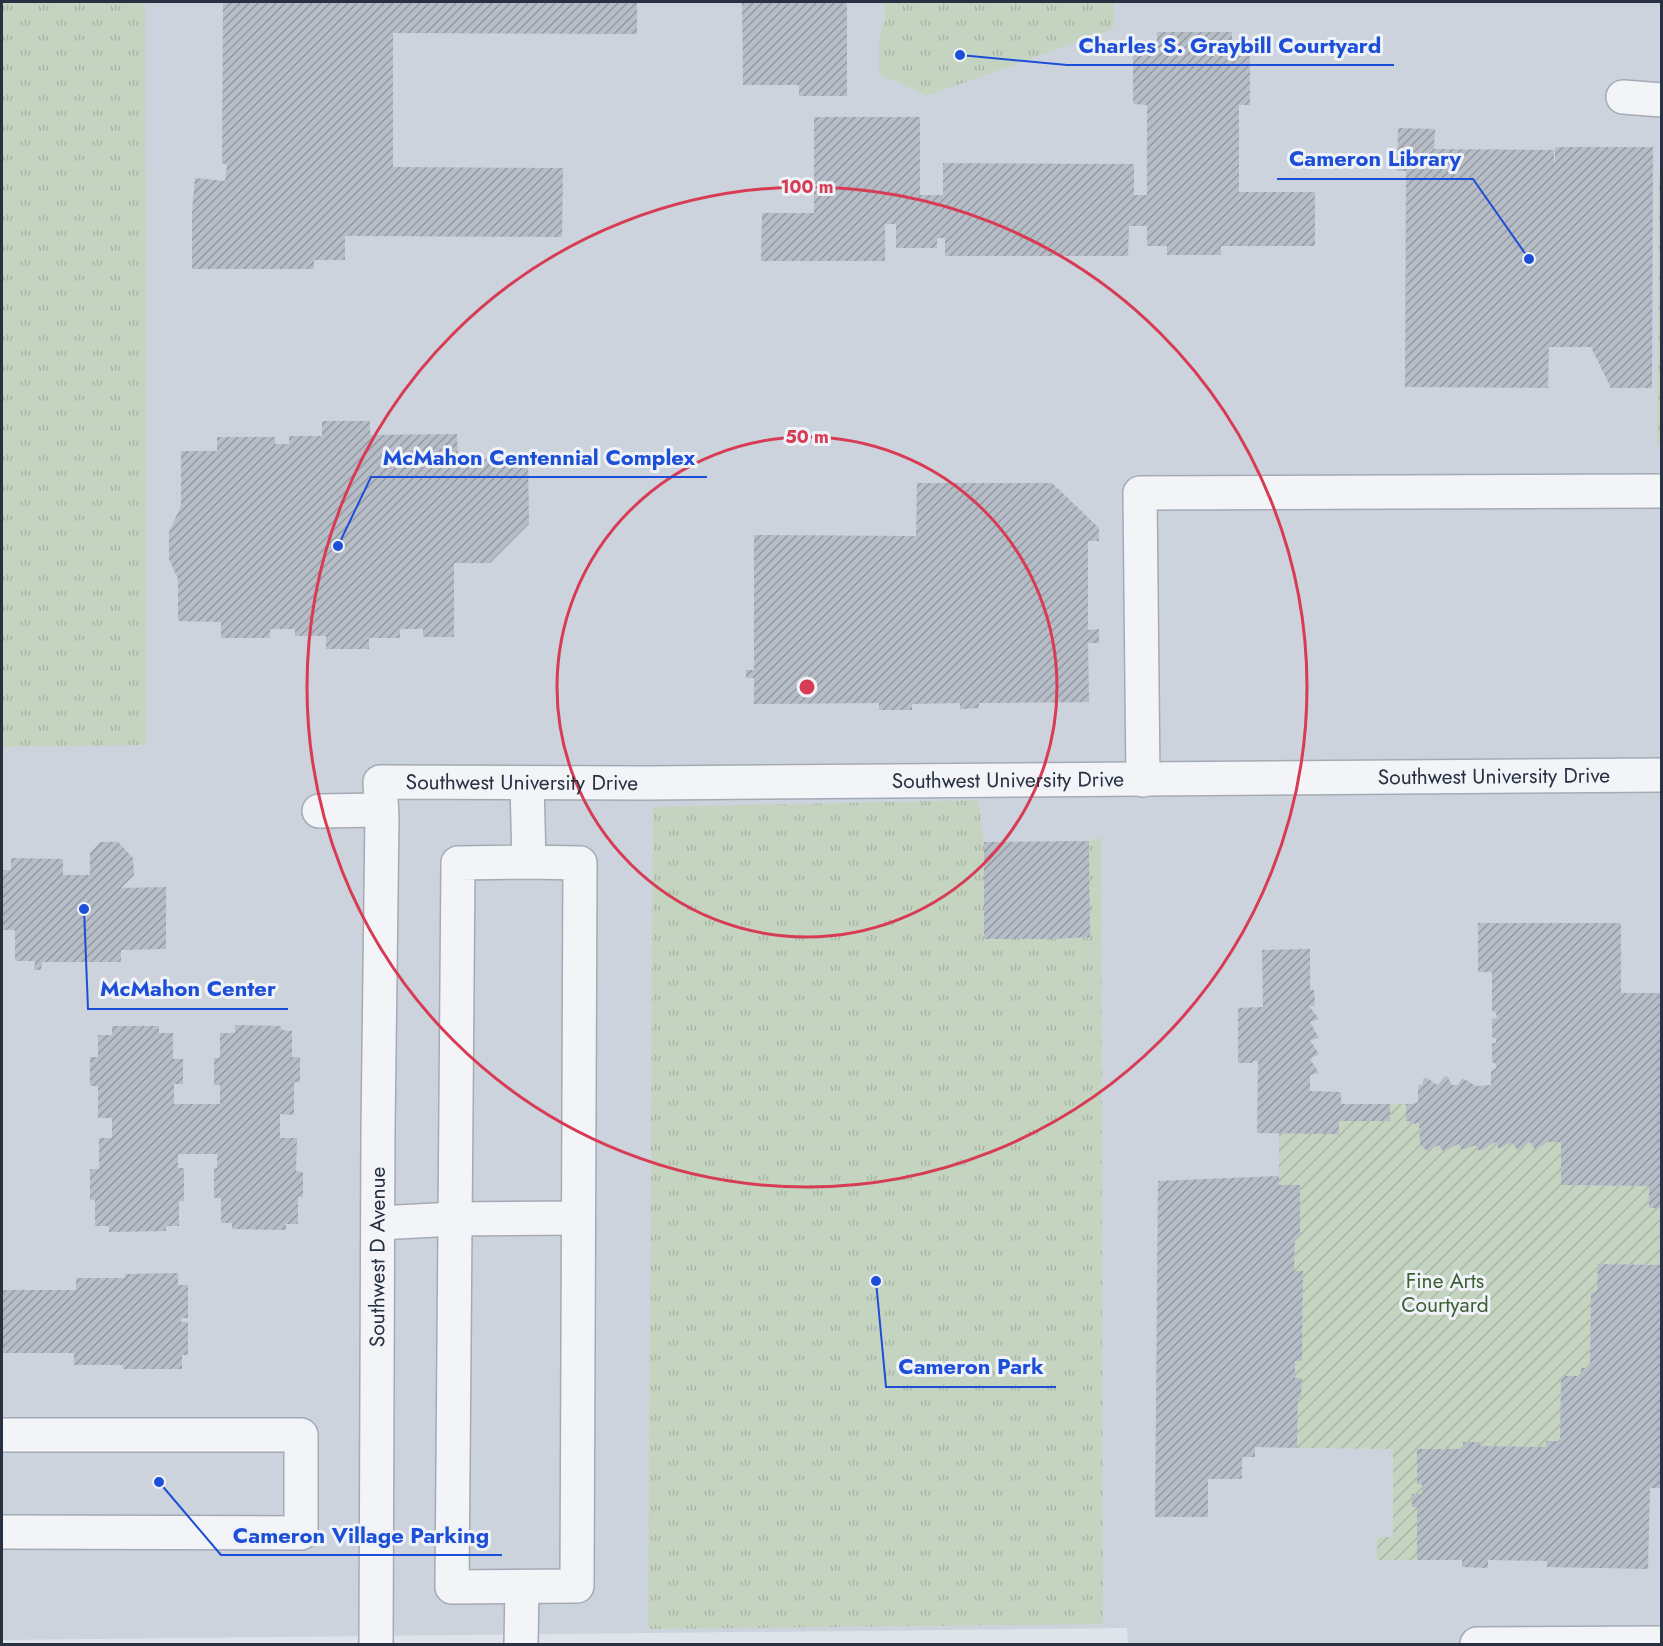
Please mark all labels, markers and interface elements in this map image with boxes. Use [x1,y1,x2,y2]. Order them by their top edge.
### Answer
callout: Charles S. Graybill Courtyard [1067,25,1394,65]
text: Charles S. Graybill Courtyard [1079,29,1381,61]
callout: Cameron Library [1277,139,1473,179]
text: Cameron Library [1289,142,1462,174]
text: 100 m [780,174,834,200]
text: 50 m [785,424,829,450]
callout: McMahon Centennial Complex [371,437,707,477]
text: McMahon Centennial Complex [383,441,696,473]
centre of rings [797,677,817,697]
street label: Southwest University Drive [1378,760,1610,792]
street label: Southwest University Drive [892,764,1124,796]
street label: Southwest University Drive [406,767,638,798]
callout: McMahon Center [88,969,288,1009]
text: McMahon Center [100,972,276,1004]
street label: Southwest D Avenue [362,1166,393,1347]
park label: Fine Arts Courtyard [1401,1266,1489,1320]
callout: Cameron Park [886,1347,1056,1387]
text: Cameron Park [898,1350,1044,1382]
callout: Cameron Village Parking [221,1515,502,1555]
text: Cameron Village Parking [233,1519,489,1551]

